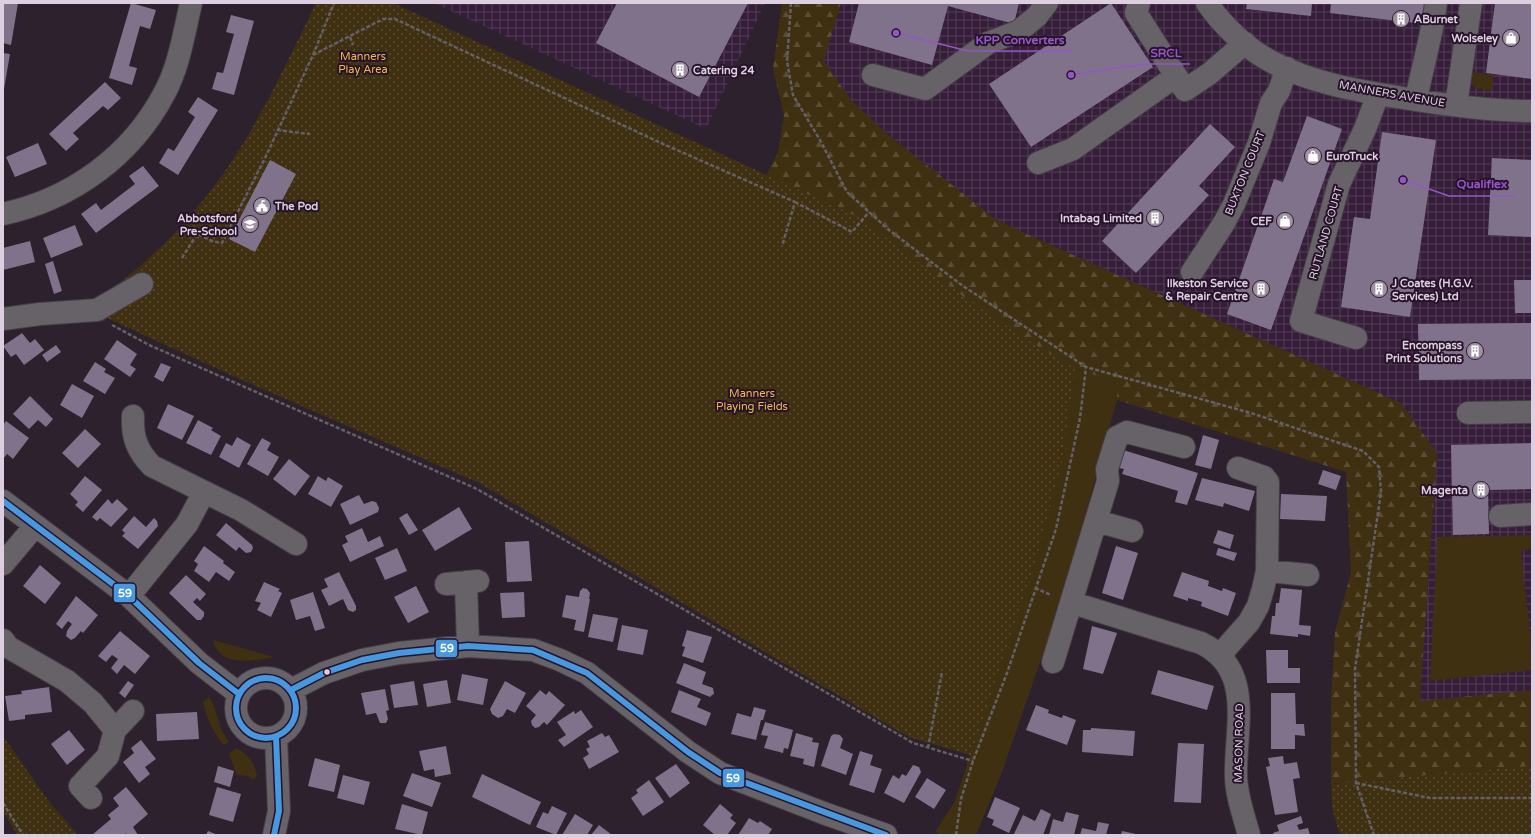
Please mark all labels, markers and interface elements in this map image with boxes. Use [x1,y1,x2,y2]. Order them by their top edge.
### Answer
building icon: ABurnet [1391,9,1411,29]
place label: ABurnet [1414,13,1459,26]
callout: KPP Converters [968,27,1073,51]
shop icon: Wolseley [1501,28,1521,48]
place label: Wolseley [1452,32,1498,46]
text: KPP Converters [975,33,1065,47]
callout: SRCL [1143,40,1190,64]
text: SRCL [1150,46,1182,60]
park label: Manners Play Area [338,50,388,76]
building icon: Catering 24 [670,60,690,80]
place label: Catering 24 [693,64,754,78]
street label: MANNERS AVENUE [1338,78,1446,110]
street label: BUXTON COURT [1222,129,1268,217]
shop icon: EuroTruck [1303,146,1323,166]
place label: EuroTruck [1326,150,1378,163]
callout: Qualiflex [1449,172,1515,196]
text: Qualiflex [1457,177,1508,191]
street label: RUTLAND COURT [1306,185,1346,281]
public building icon: The Pod [252,196,272,216]
place label: The Pod [274,200,318,213]
building icon: Intabag Limited [1145,208,1165,228]
shop icon: CEF [1275,211,1295,231]
place label: Abbotsford Pre-School [177,212,237,238]
place label: Intabag Limited [1060,212,1142,226]
school or university icon: Abbotsford Pre-School [240,214,260,234]
place label: CEF [1251,215,1272,228]
place label: Ilkeston Service & Repair Centre [1165,277,1249,304]
place label: J Coates (H.G.V. Services) Ltd [1391,277,1474,303]
building icon: Ilkeston Service & Repair Centre [1251,279,1271,299]
building icon: J Coates (H.G.V. Services) Ltd [1369,279,1389,299]
place label: Encompass Print Solutions [1386,339,1463,365]
building icon: Encompass Print Solutions [1465,341,1485,361]
park label: Manners Playing Fields [716,387,788,413]
building icon: Magenta [1471,480,1491,500]
place label: Magenta [1421,484,1468,498]
line badge: 59 [113,583,136,603]
text: 59 [118,587,132,600]
line badge: 59 [435,639,458,658]
text: 59 [440,642,454,655]
unlabelled marker [322,667,332,677]
street label: MASON ROAD [1232,703,1246,783]
line badge: 59 [722,768,745,788]
text: 59 [726,772,740,785]

